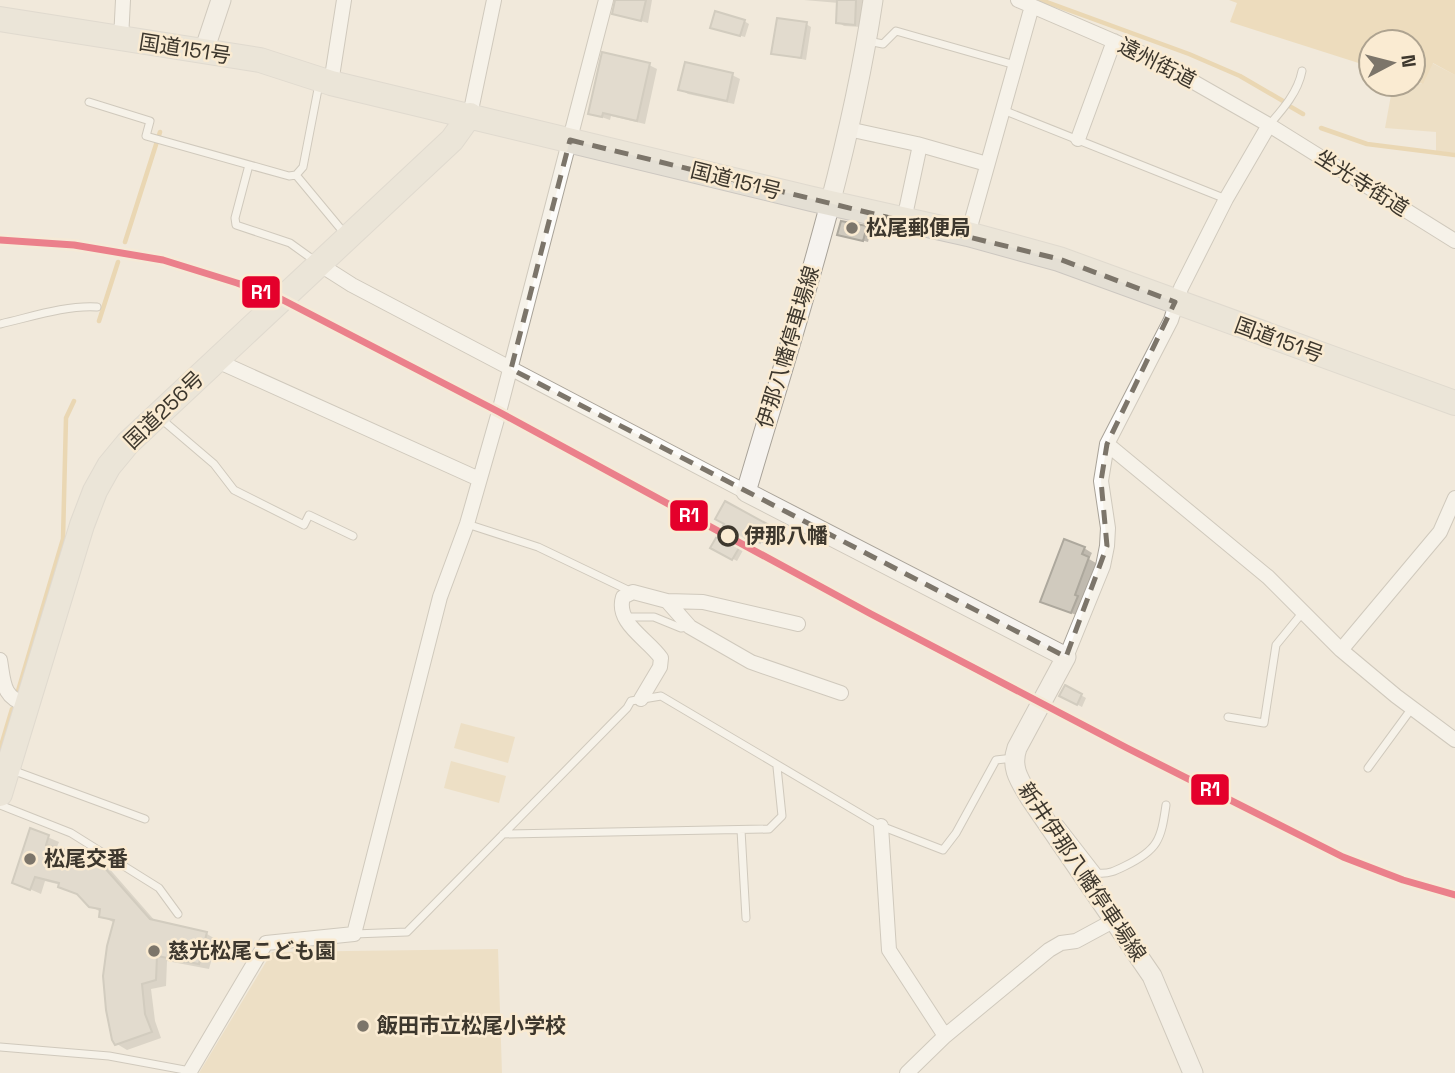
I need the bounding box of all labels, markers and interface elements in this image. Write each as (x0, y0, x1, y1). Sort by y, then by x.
street label: 国道151号 (137, 28, 233, 69)
north arrow (1357, 28, 1427, 98)
street label: 遠州街道 (1114, 31, 1201, 94)
text: N (1395, 53, 1422, 69)
street label: 坐光寺街道 (1311, 143, 1414, 222)
street label: 国道151号 (688, 156, 784, 205)
place label: 松尾郵便局 (866, 214, 971, 241)
marker: 松尾郵便局 (844, 220, 860, 236)
street label: 伊那八幡停車場線 (750, 263, 825, 431)
line badge: R1 (241, 275, 281, 309)
text: R1 (251, 280, 271, 305)
street label: 国道151号 (1231, 311, 1327, 368)
street label: 国道256号 (118, 365, 209, 454)
line badge: R1 (669, 499, 709, 532)
text: R1 (679, 503, 699, 528)
place label: 伊那八幡 (744, 522, 828, 549)
marker: 伊那八幡 (718, 526, 738, 546)
line badge: R1 (1190, 773, 1230, 806)
street label: 新井伊那八幡停車場線 (1013, 777, 1152, 966)
text: R1 (1200, 777, 1220, 802)
place label: 松尾交番 (44, 845, 128, 872)
marker: 松尾交番 (22, 851, 38, 867)
place label: 慈光松尾こども園 (168, 937, 336, 964)
marker: 慈光松尾こども園 (146, 943, 162, 959)
place label: 飯田市立松尾小学校 (376, 1012, 566, 1039)
marker: 飯田市立松尾小学校 (355, 1018, 371, 1034)

